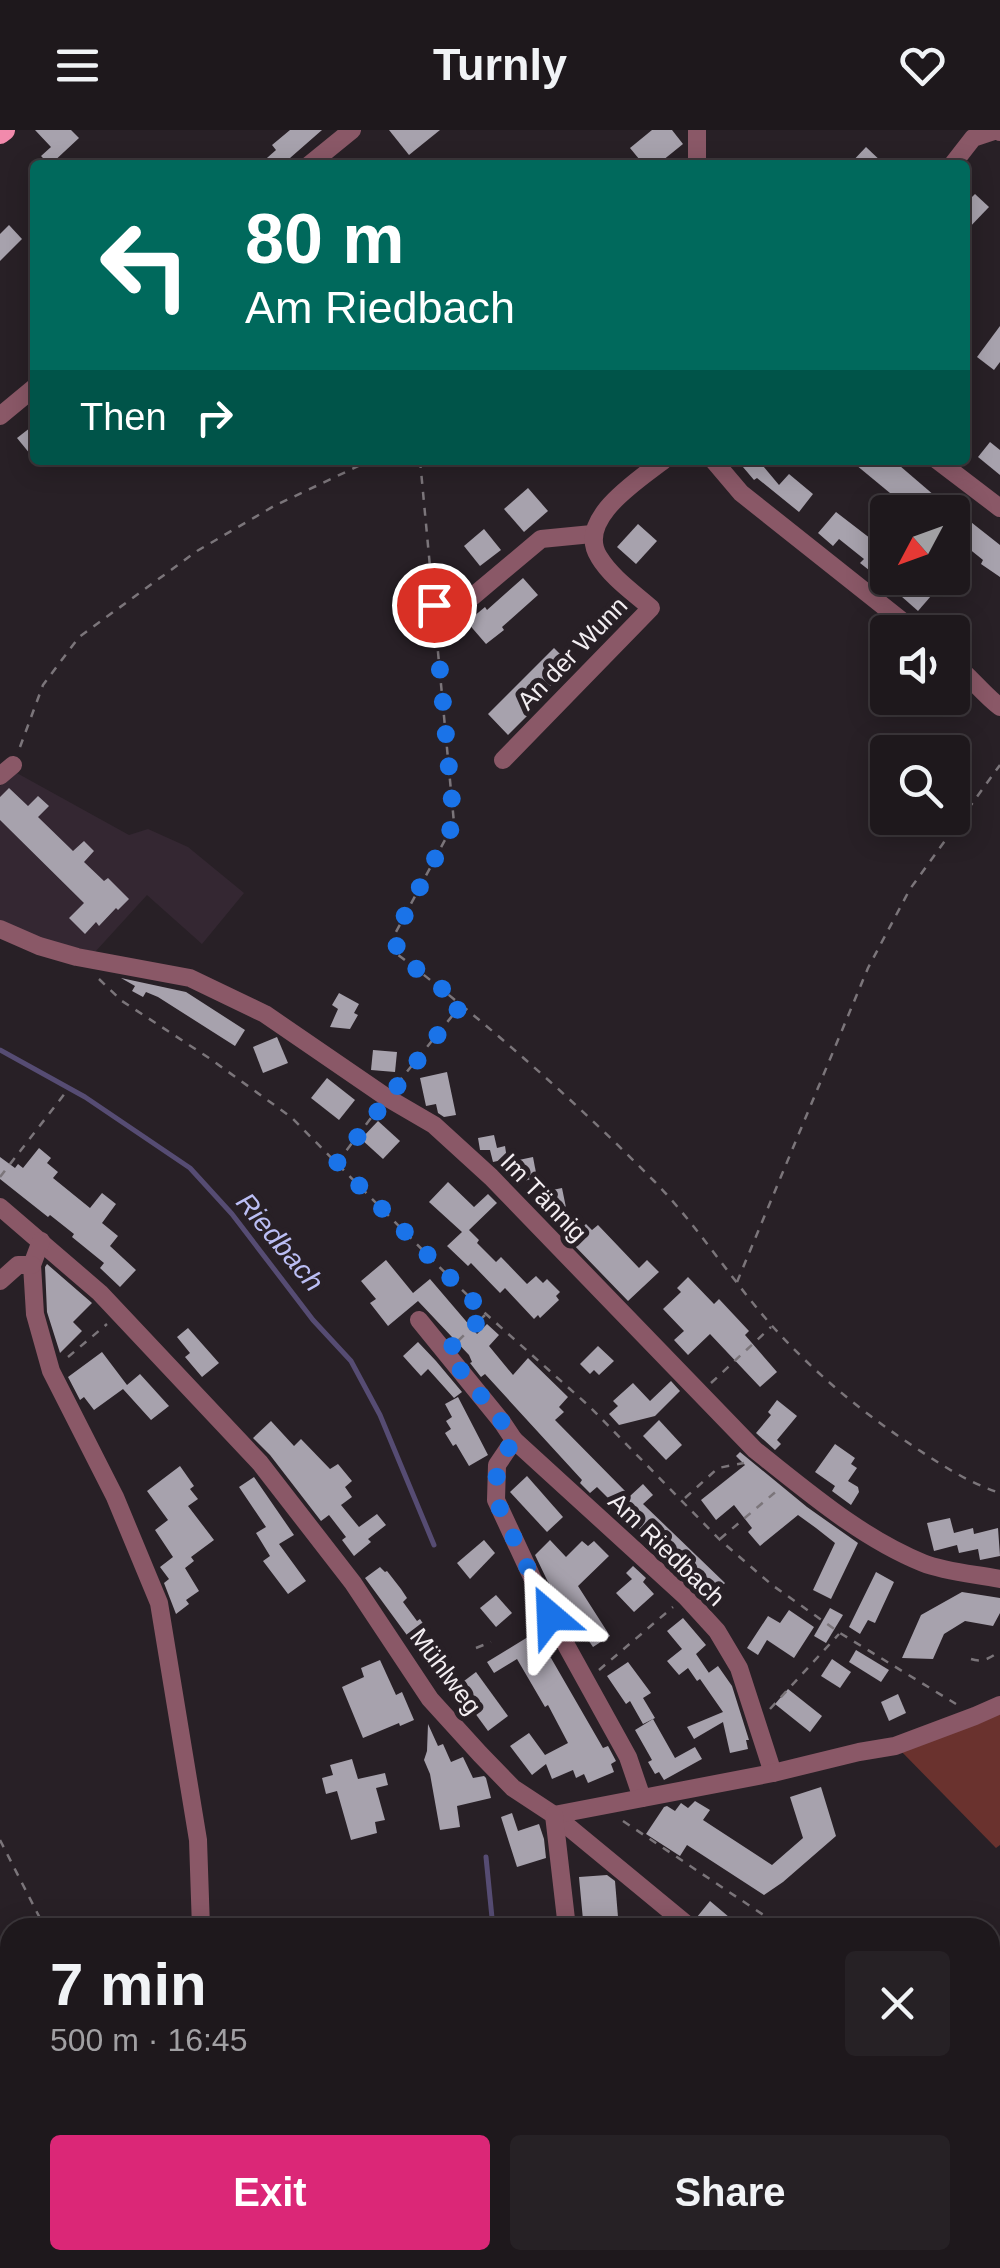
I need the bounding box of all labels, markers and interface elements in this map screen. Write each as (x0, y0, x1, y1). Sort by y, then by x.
icon: menu (50, 38, 105, 93)
icon: heart (895, 38, 950, 93)
text: Turnly (433, 39, 567, 90)
icon: left (80, 200, 210, 330)
text: 80 m (245, 200, 405, 278)
text: Am Riedbach (245, 282, 515, 333)
icon: right (187, 390, 242, 445)
text: Then (80, 396, 167, 438)
north arrow (870, 495, 970, 595)
map controls (870, 495, 970, 835)
pin (392, 563, 477, 648)
icon: arrive (407, 578, 462, 633)
street label: An der Wunn (511, 591, 633, 715)
button: sound (870, 615, 970, 715)
button: search (870, 735, 970, 835)
street label: Im Tännig (495, 1147, 593, 1247)
water label: Riedbach (230, 1187, 330, 1297)
street label: Am Riedbach (603, 1487, 731, 1611)
position arrow (498, 1564, 602, 1668)
street label: Mühlweg (405, 1623, 487, 1719)
text: 7 min (50, 1951, 207, 2018)
button: close (845, 1951, 950, 2056)
text: 500 m · 16:45 (50, 2022, 247, 2058)
button: Exit (50, 2135, 490, 2250)
button: Share (510, 2135, 950, 2250)

